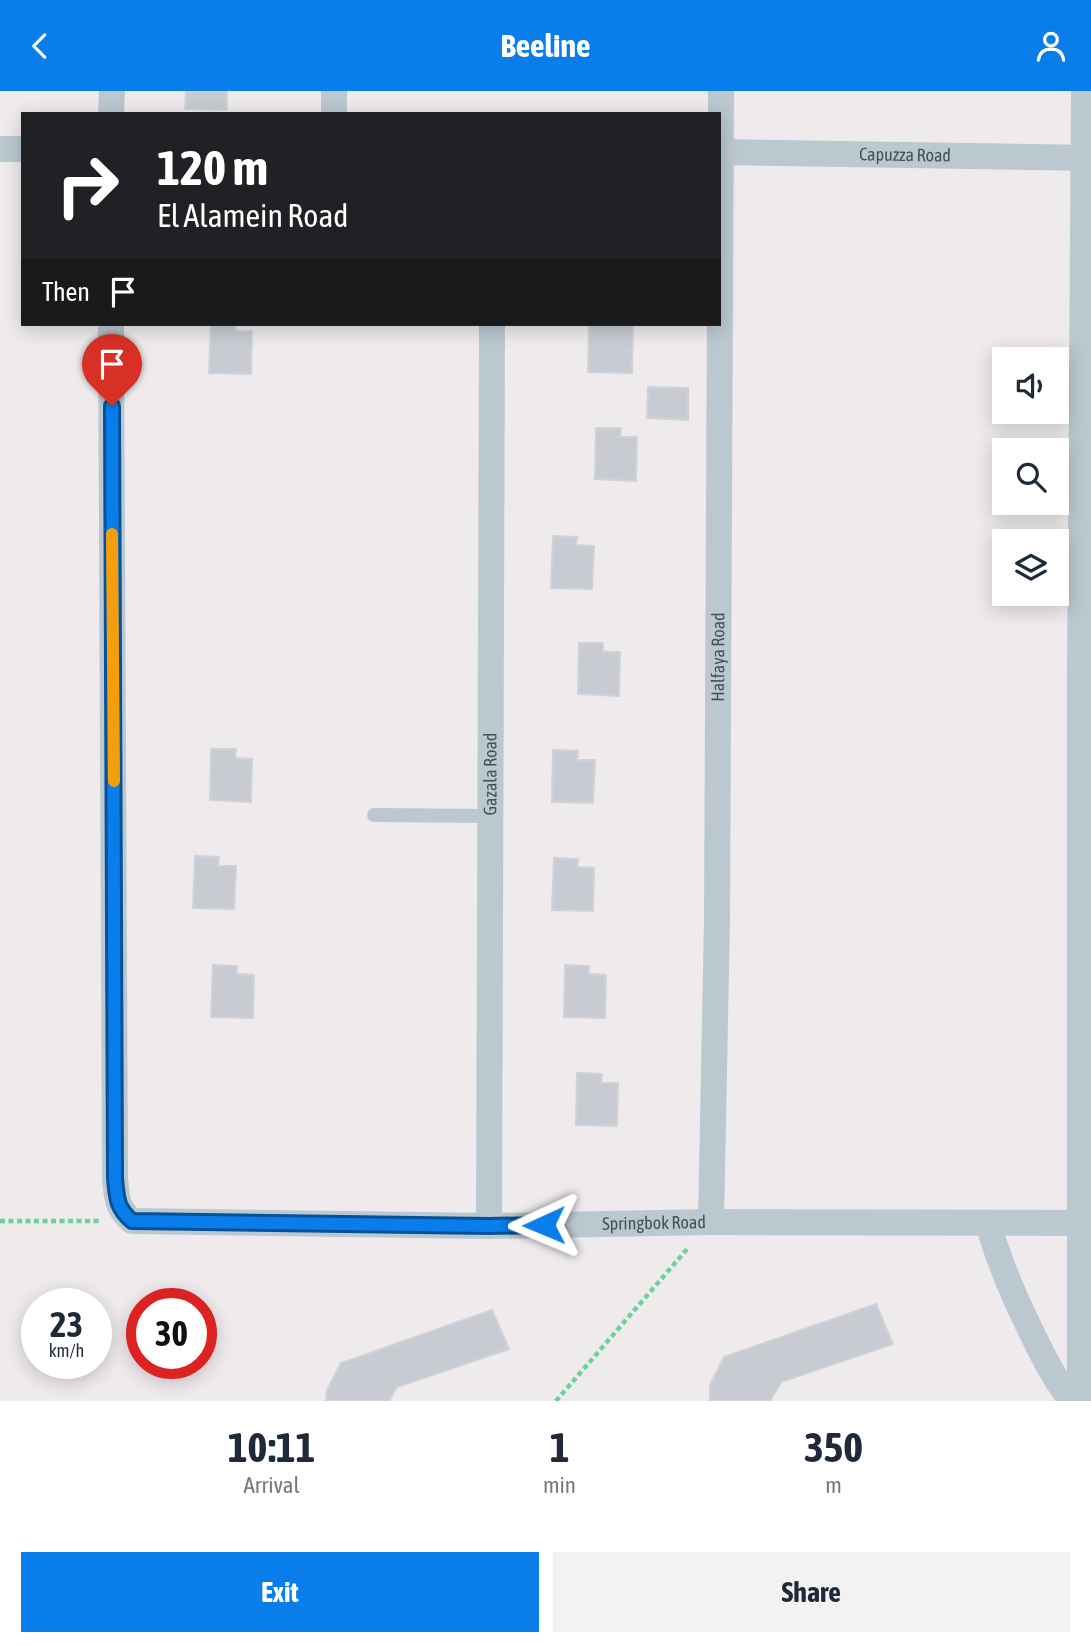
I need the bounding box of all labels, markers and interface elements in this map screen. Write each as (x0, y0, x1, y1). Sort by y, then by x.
icon: back (21, 27, 59, 65)
text: Beeline (501, 27, 590, 64)
icon: person (1032, 27, 1070, 65)
text: 120 m (157, 139, 268, 195)
icon: right (42, 140, 133, 231)
street label: Capuzza Road (859, 143, 951, 166)
text: El Alamein Road (157, 197, 348, 234)
icon: arrive (104, 273, 142, 311)
text: Then (42, 277, 90, 307)
pin (82, 334, 142, 406)
icon: arrive (93, 345, 131, 383)
map controls (992, 347, 1069, 606)
button: sound (992, 347, 1069, 424)
button: search (992, 438, 1069, 515)
button: layers (992, 529, 1069, 606)
street label: Halfaya Road (707, 612, 728, 702)
street label: Gazala Road (479, 733, 501, 815)
position arrow (507, 1188, 581, 1262)
street label: Springbok Road (602, 1211, 706, 1234)
speed limit sign: 30 (126, 1288, 217, 1379)
text: 23 (50, 1304, 83, 1344)
text: km/h (49, 1340, 84, 1361)
text: 10:11 (228, 1423, 315, 1471)
text: 1 (550, 1423, 569, 1471)
text: 350 (804, 1423, 863, 1471)
text: Arrival (243, 1472, 300, 1498)
text: min (543, 1472, 576, 1498)
text: m (825, 1472, 842, 1498)
button: Exit (21, 1552, 539, 1632)
button: Share (553, 1552, 1070, 1632)

